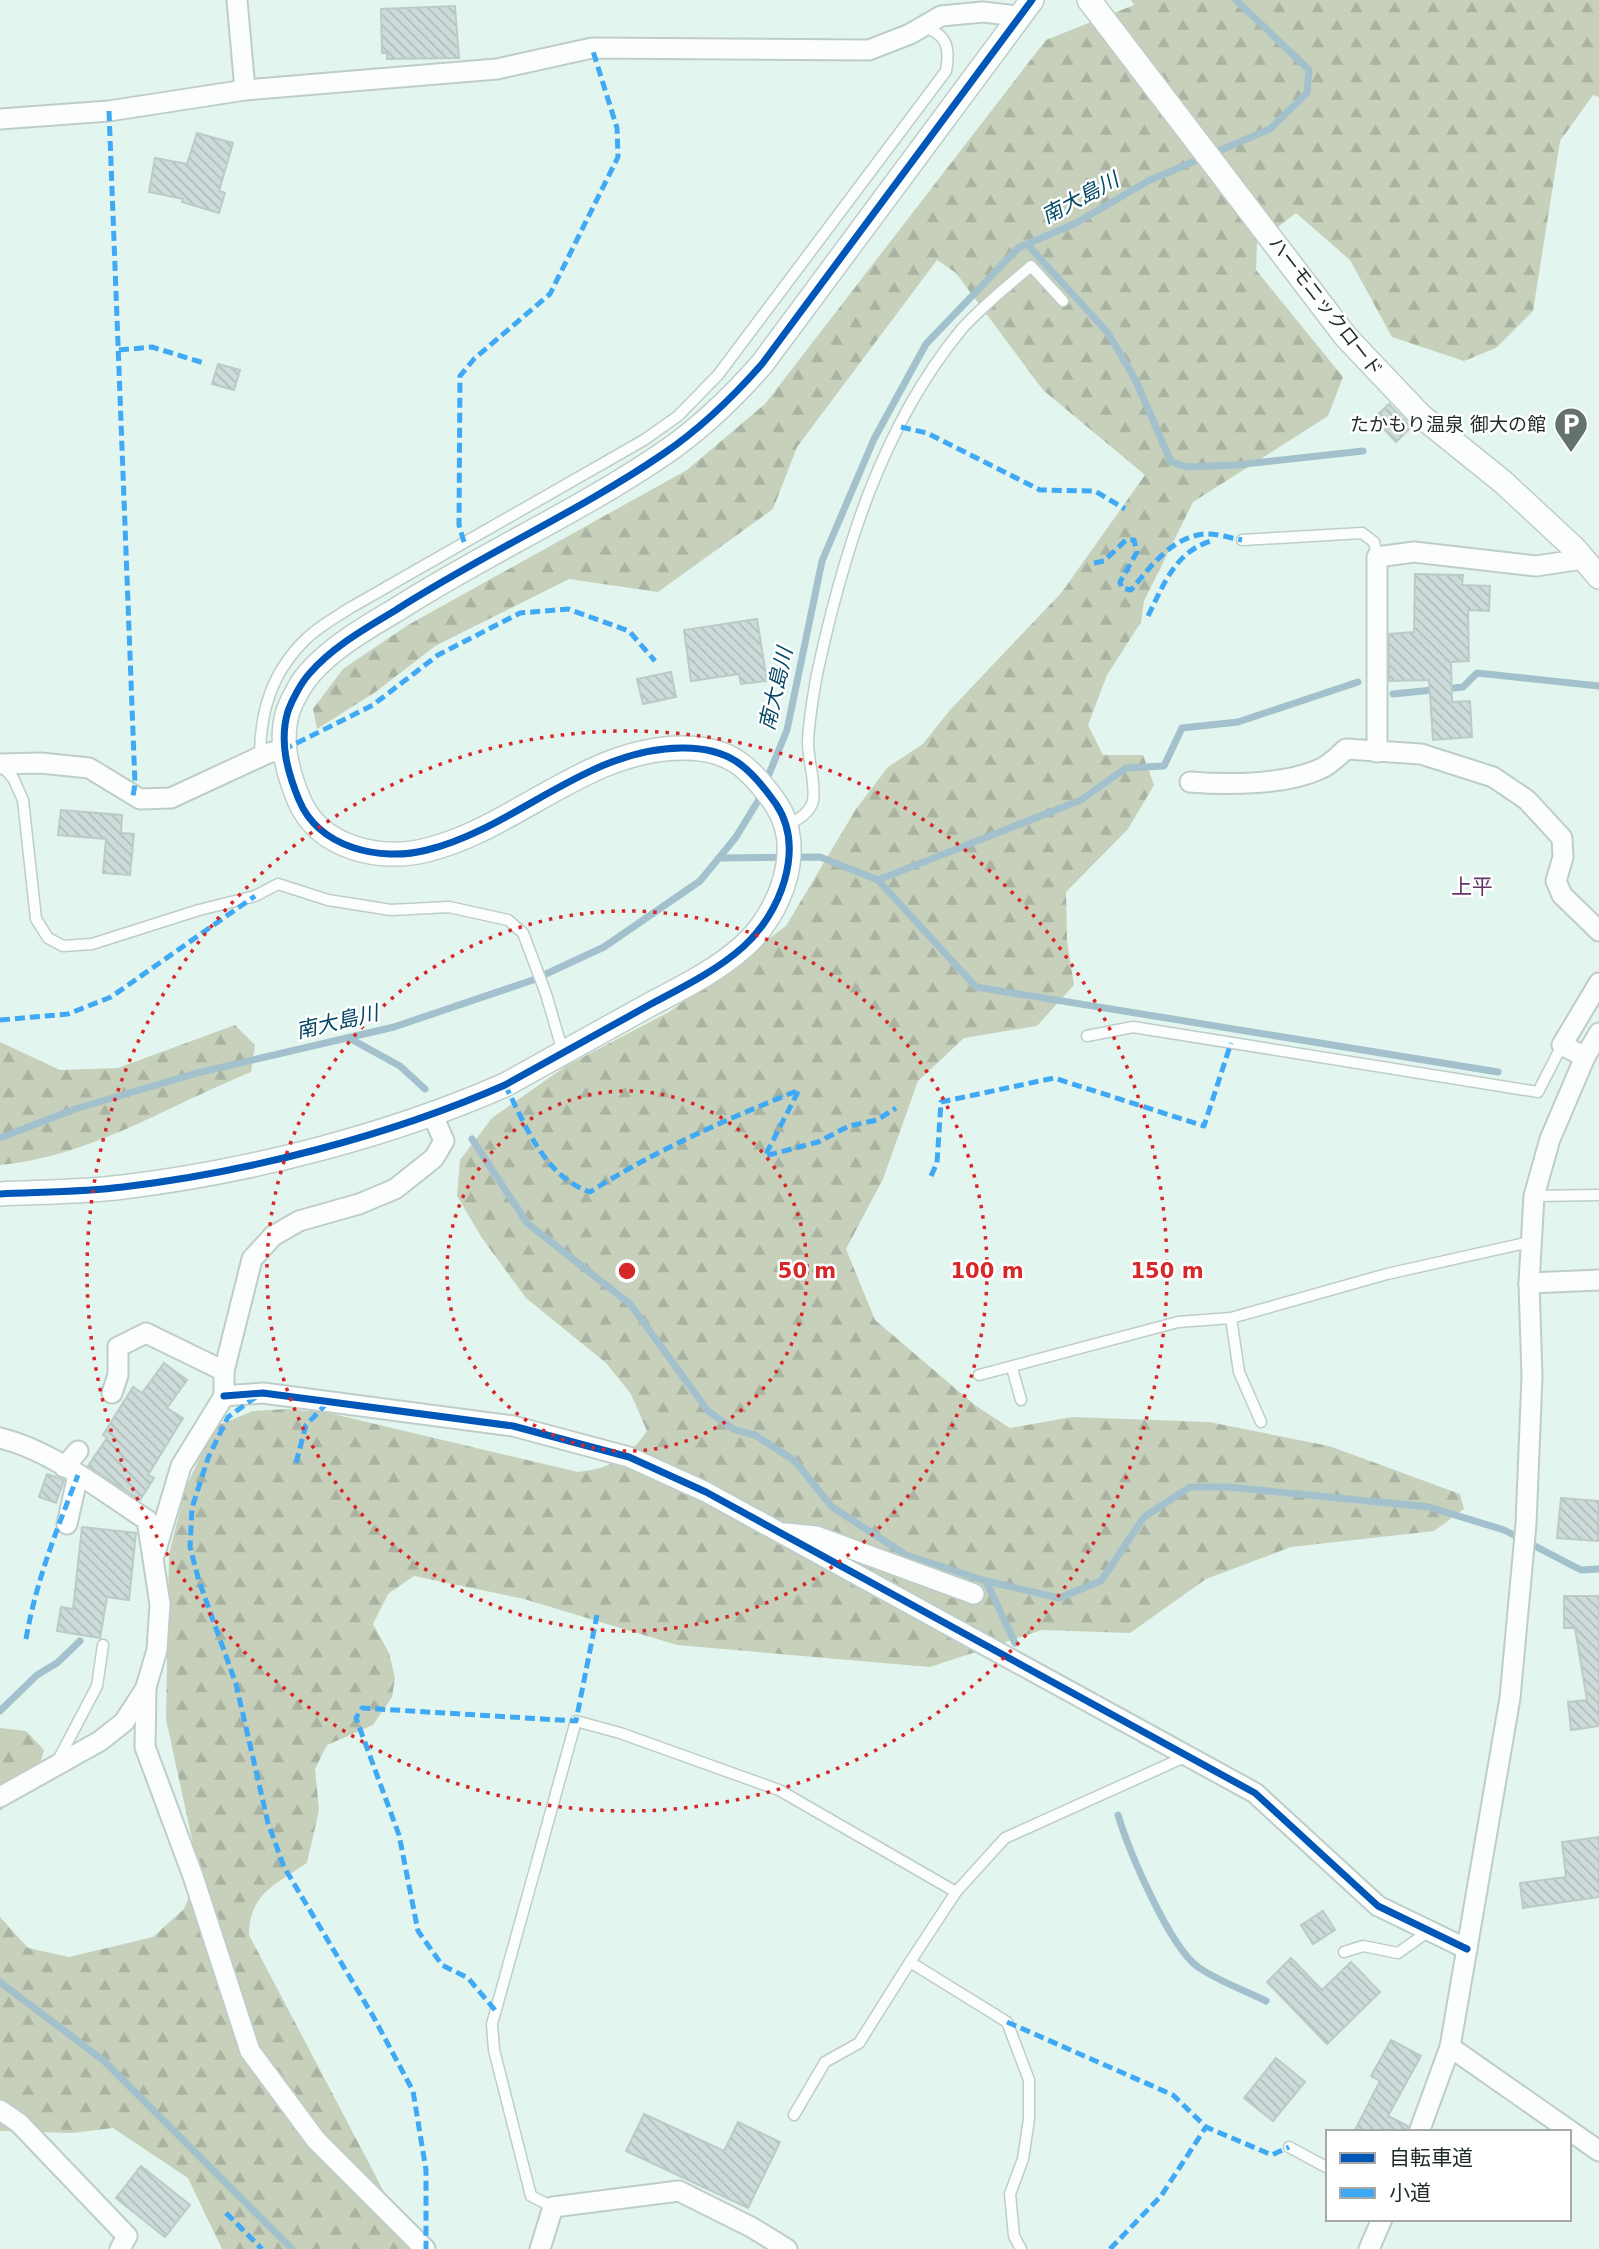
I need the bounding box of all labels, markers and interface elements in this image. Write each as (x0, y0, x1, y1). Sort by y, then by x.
water label: 南大島川 (1037, 167, 1124, 228)
street label: ハーモニックロード (1265, 232, 1387, 380)
parking icon: たかもり温泉 御大の館 (1552, 405, 1590, 454)
place label: たかもり温泉 御大の館 (1350, 413, 1546, 435)
water label: 南大島川 (755, 643, 798, 733)
district label: 上平 (1451, 875, 1493, 899)
water label: 南大島川 (293, 1000, 383, 1043)
centre of rings (615, 1259, 639, 1283)
text: 50 m (778, 1259, 836, 1283)
text: 100 m (950, 1259, 1024, 1283)
text: 150 m (1130, 1259, 1204, 1283)
legend (1326, 2130, 1571, 2221)
text: 自転車道 (1389, 2146, 1473, 2170)
text: 小道 (1389, 2181, 1431, 2205)

